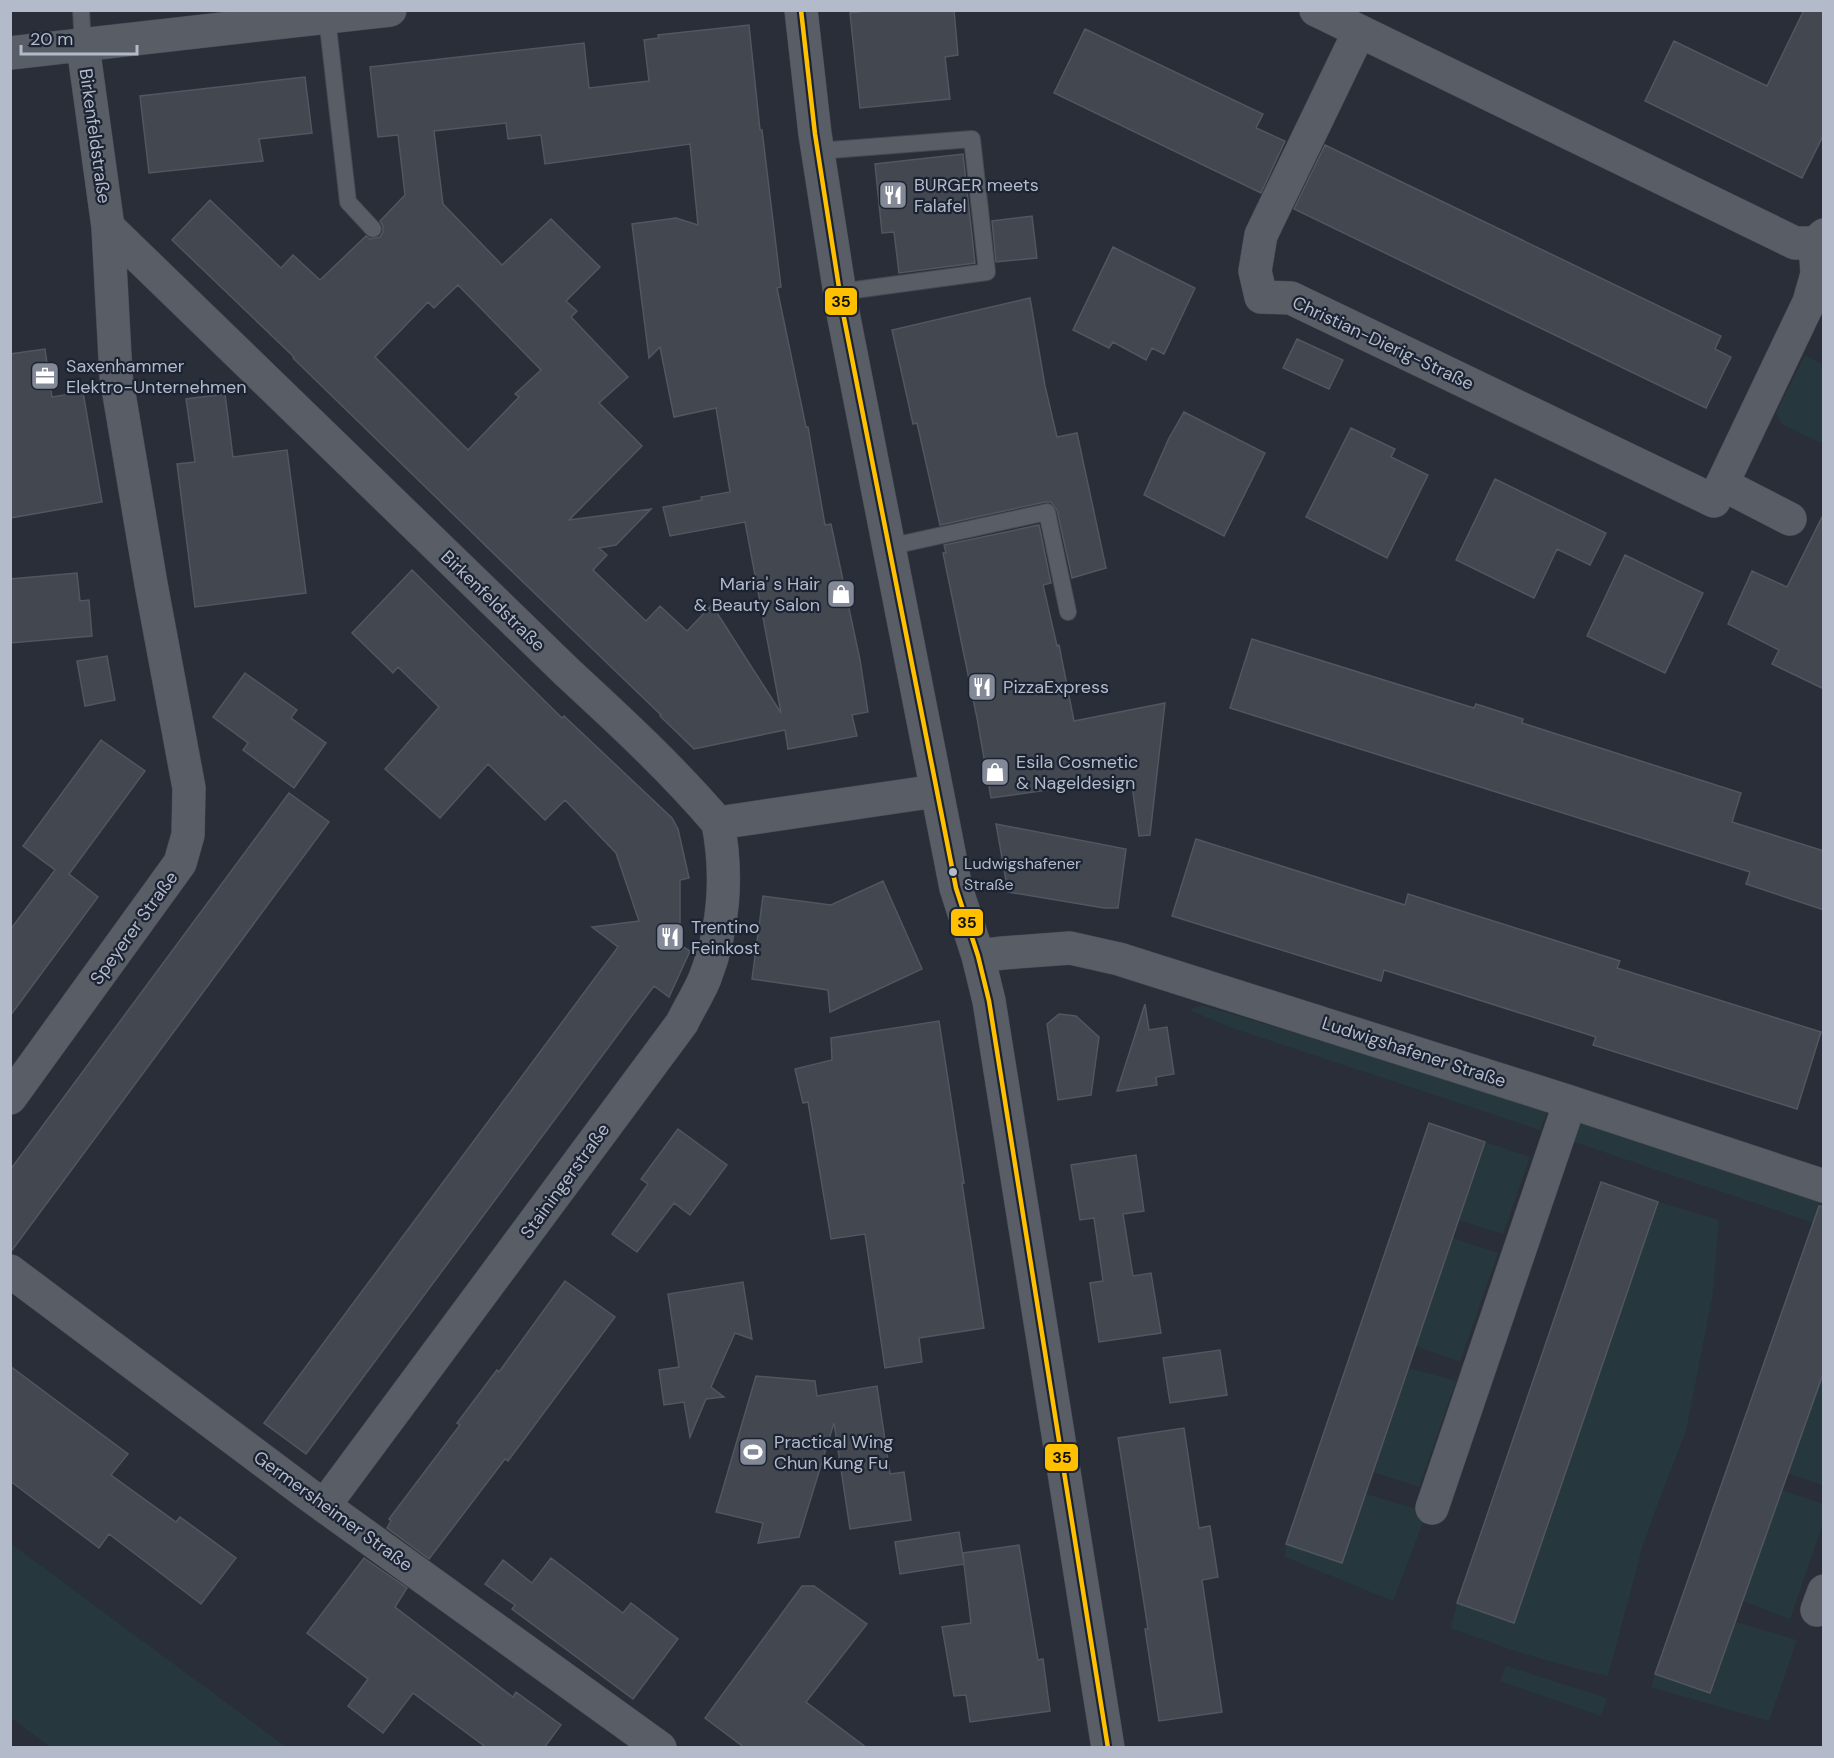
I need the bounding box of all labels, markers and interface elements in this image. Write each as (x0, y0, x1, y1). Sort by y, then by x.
scale bar (21, 18, 136, 56)
text: 20 m (30, 27, 73, 51)
street label: Birkenfeldstraße (74, 67, 116, 205)
place label: BURGER meets Falafel (914, 173, 1039, 218)
restaurant icon: BURGER meets Falafel (877, 179, 909, 211)
line badge: 35 (824, 287, 858, 316)
street label: Christian-Dierig-Straße (1288, 290, 1478, 396)
text: 35 (831, 291, 851, 312)
place label: Saxenhammer Elektro-Unternehmen (66, 354, 247, 399)
office icon: Saxenhammer Elektro-Unternehmen (29, 360, 61, 392)
street label: Birkenfeldstraße (436, 545, 550, 657)
place label: Maria' s Hair & Beauty Salon (694, 572, 820, 617)
shop icon: Maria' s Hair & Beauty Salon (825, 578, 857, 610)
restaurant icon: PizzaExpress (966, 671, 998, 703)
place label: PizzaExpress (1003, 675, 1109, 699)
place label: Esila Cosmetic & Nageldesign (1016, 750, 1138, 795)
shop icon: Esila Cosmetic & Nageldesign (979, 756, 1011, 788)
place label: Ludwigshafener Straße (964, 853, 1081, 895)
street label: Speyerer Straße (85, 866, 183, 990)
marker: Ludwigshafener Straße (947, 866, 959, 878)
line badge: 35 (950, 908, 984, 937)
text: 35 (957, 912, 977, 933)
place label: Trentino Feinkost (691, 915, 760, 960)
restaurant icon: Trentino Feinkost (654, 921, 686, 953)
street label: Ludwigshafener Straße (1319, 1011, 1509, 1093)
street label: Stainingerstraße (515, 1118, 615, 1244)
place label: Practical Wing Chun Kung Fu (774, 1430, 893, 1475)
sports icon: Practical Wing Chun Kung Fu (737, 1436, 769, 1468)
line badge: 35 (1044, 1443, 1079, 1472)
street label: Germersheimer Straße (249, 1445, 417, 1577)
text: 35 (1052, 1447, 1072, 1468)

